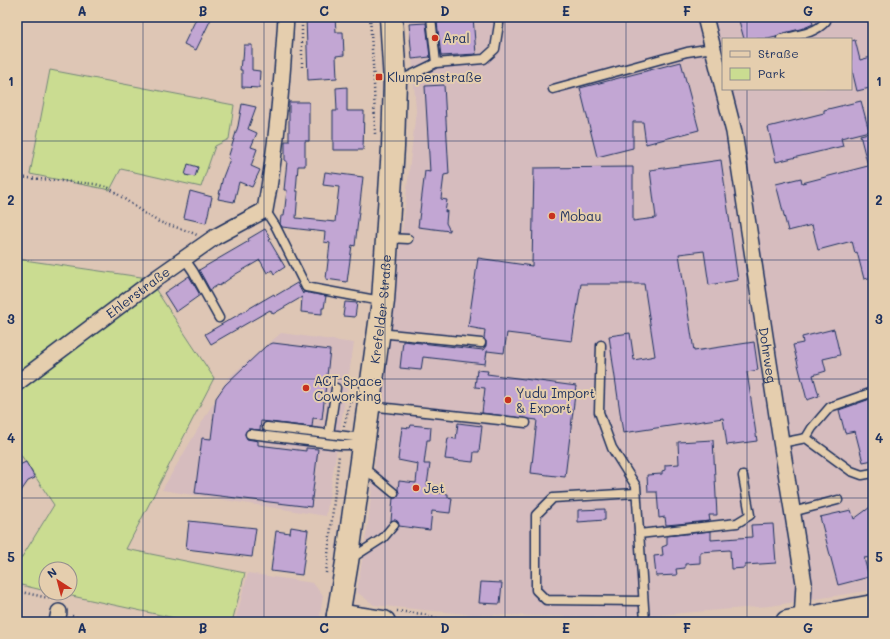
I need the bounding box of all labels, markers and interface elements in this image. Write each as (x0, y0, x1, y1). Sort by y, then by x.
text: A (77, 2, 87, 19)
text: B (199, 2, 208, 19)
text: C (319, 2, 329, 19)
text: D (440, 2, 450, 19)
text: E (562, 2, 570, 19)
text: F (683, 2, 691, 19)
text: G (803, 2, 813, 19)
place label: Aral (443, 29, 470, 46)
marker: Aral (430, 33, 440, 43)
legend (722, 38, 852, 90)
text: Straße (758, 45, 799, 61)
text: Park (758, 65, 785, 81)
place label: Klumpenstraße (387, 68, 482, 85)
text: 1 (8, 72, 14, 89)
marker: Klumpenstraße (374, 72, 384, 82)
text: 1 (876, 72, 882, 89)
text: 2 (7, 191, 15, 208)
text: 2 (875, 191, 883, 208)
place label: Mobau (560, 207, 602, 224)
marker: Mobau (547, 211, 557, 221)
street label: Krefelder Straße (365, 254, 394, 365)
street label: Ehlerstraße (102, 262, 173, 321)
text: 3 (7, 310, 15, 327)
text: 3 (875, 310, 883, 327)
street label: Dohrweg (756, 326, 781, 384)
place label: ACT Space Coworking (314, 372, 382, 404)
marker: ACT Space Coworking (301, 383, 311, 393)
place label: Yudu Import & Export (516, 384, 595, 416)
marker: Yudu Import & Export (503, 395, 513, 405)
text: 4 (7, 429, 15, 446)
text: 4 (875, 429, 883, 446)
place label: Jet (424, 479, 445, 496)
marker: Jet (411, 483, 421, 493)
text: 5 (7, 548, 15, 565)
text: 5 (875, 548, 883, 565)
north arrow (38, 561, 78, 601)
text: N (44, 564, 60, 581)
text: A (77, 619, 87, 636)
text: B (199, 619, 208, 636)
text: C (319, 619, 329, 636)
text: D (440, 619, 450, 636)
text: E (562, 619, 570, 636)
text: F (683, 619, 691, 636)
text: G (803, 619, 813, 636)

